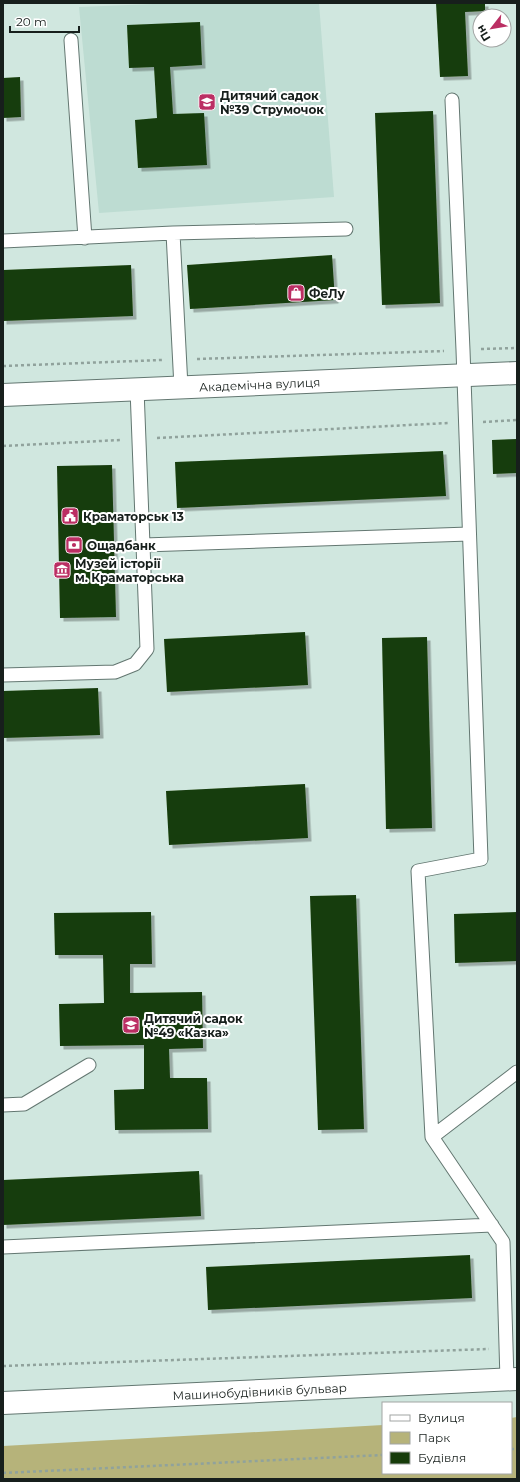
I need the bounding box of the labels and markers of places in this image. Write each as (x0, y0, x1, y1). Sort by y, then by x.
place label: Дитячий садок №39 Струмочок (220, 88, 324, 117)
school or university icon: Дитячий садок №39 Струмочок (197, 92, 217, 112)
shop icon: ФеЛу (286, 283, 306, 303)
place label: ФеЛу (309, 286, 346, 301)
public building icon: Краматорськ 13 (60, 506, 80, 526)
place label: Краматорськ 13 (83, 509, 184, 524)
bank icon: Ощадбанк (64, 535, 84, 555)
place label: Ощадбанк (87, 538, 156, 553)
place label: Музей історії м. Краматорська (75, 556, 184, 585)
museum icon: Музей історії м. Краматорська (52, 560, 72, 580)
place label: Дитячий садок №49 «Казка» (144, 1011, 243, 1040)
school or university icon: Дитячий садок №49 «Казка» (121, 1015, 141, 1035)

